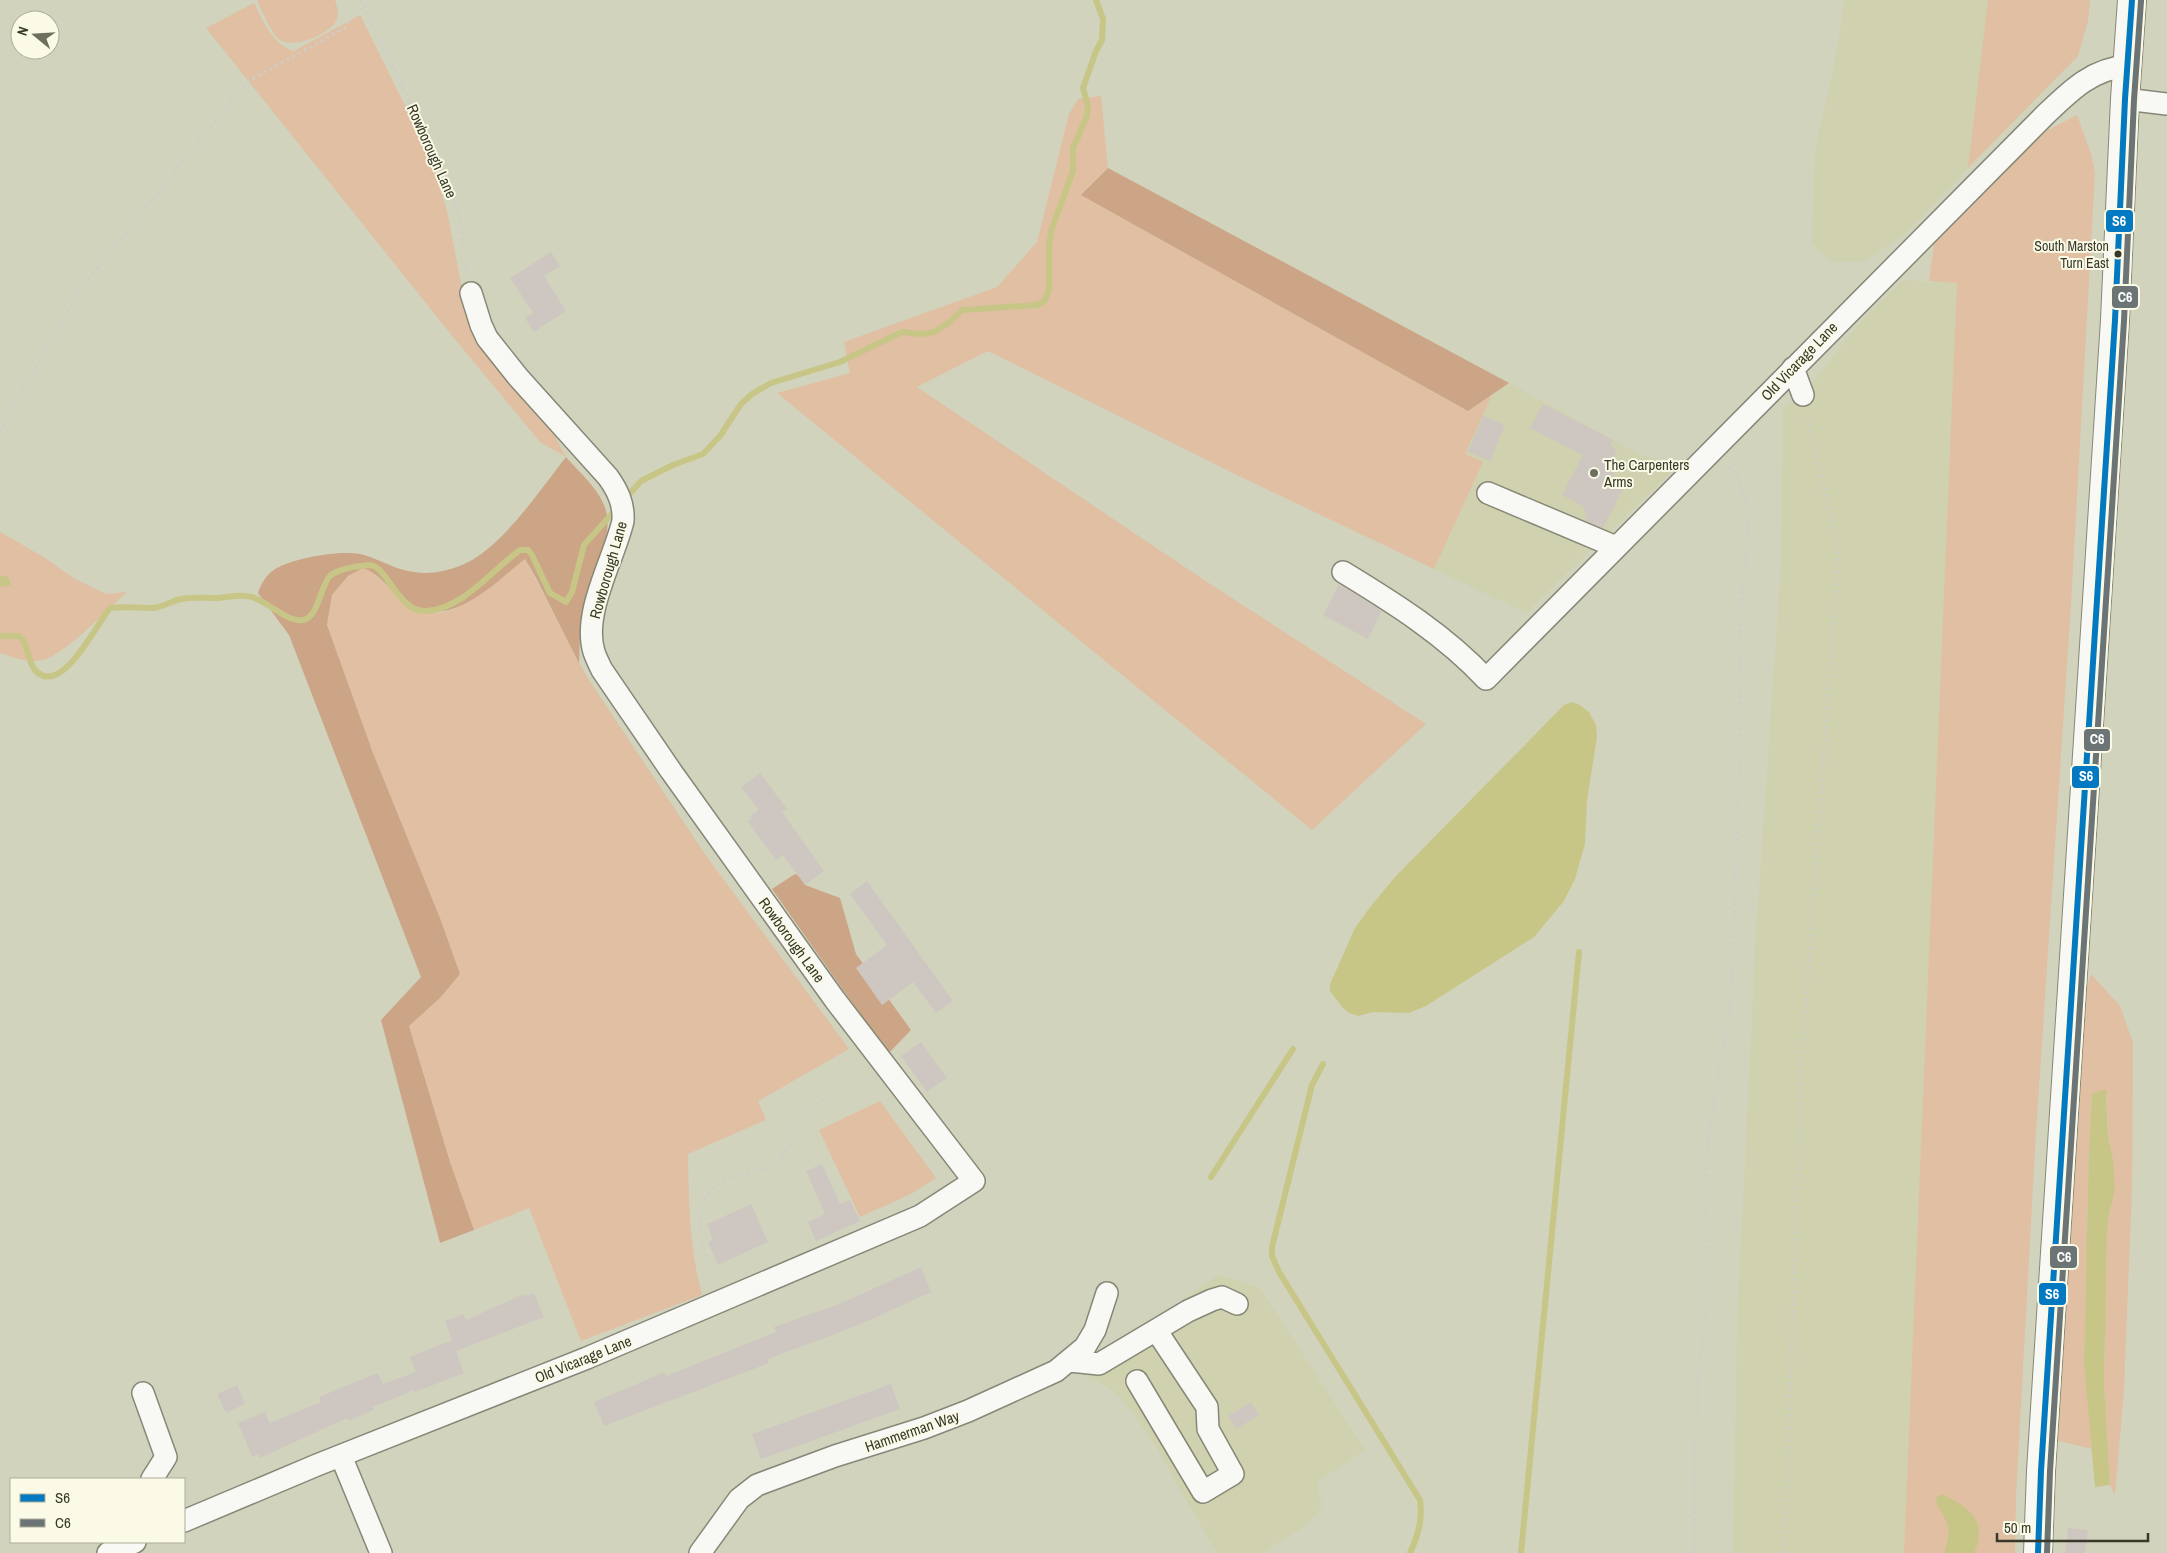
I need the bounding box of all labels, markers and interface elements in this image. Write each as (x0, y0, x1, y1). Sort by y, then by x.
north arrow (10, 10, 60, 60)
text: N (13, 24, 32, 38)
street label: Rowborough Lane (402, 101, 462, 201)
line badge: S6 (2105, 209, 2134, 233)
text: S6 (2112, 212, 2126, 230)
place label: South Marston Turn East (2034, 237, 2109, 272)
marker: South Marston Turn East (2113, 249, 2123, 259)
line badge: C6 (2111, 285, 2139, 309)
text: C6 (2118, 288, 2132, 306)
street label: Old Vicarage Lane (1756, 317, 1842, 405)
place label: The Carpenters Arms (1603, 454, 1689, 492)
marker: The Carpenters Arms (1588, 467, 1600, 479)
street label: Rowborough Lane (584, 519, 632, 621)
line badge: C6 (2083, 728, 2111, 752)
text: C6 (2090, 730, 2104, 748)
line badge: S6 (2071, 765, 2100, 789)
text: S6 (2079, 767, 2093, 785)
street label: Rowborough Lane (754, 893, 830, 987)
line badge: C6 (2049, 1245, 2078, 1269)
text: C6 (2057, 1248, 2071, 1266)
line badge: S6 (2038, 1282, 2067, 1306)
text: S6 (2045, 1285, 2059, 1303)
street label: Old Vicarage Lane (532, 1330, 635, 1388)
street label: Hammerman Way (862, 1405, 963, 1457)
legend (10, 1478, 185, 1543)
text: S6 (55, 1487, 70, 1508)
scale bar (1997, 1510, 2148, 1542)
text: C6 (55, 1512, 71, 1533)
text: 50 m (2004, 1517, 2031, 1538)

